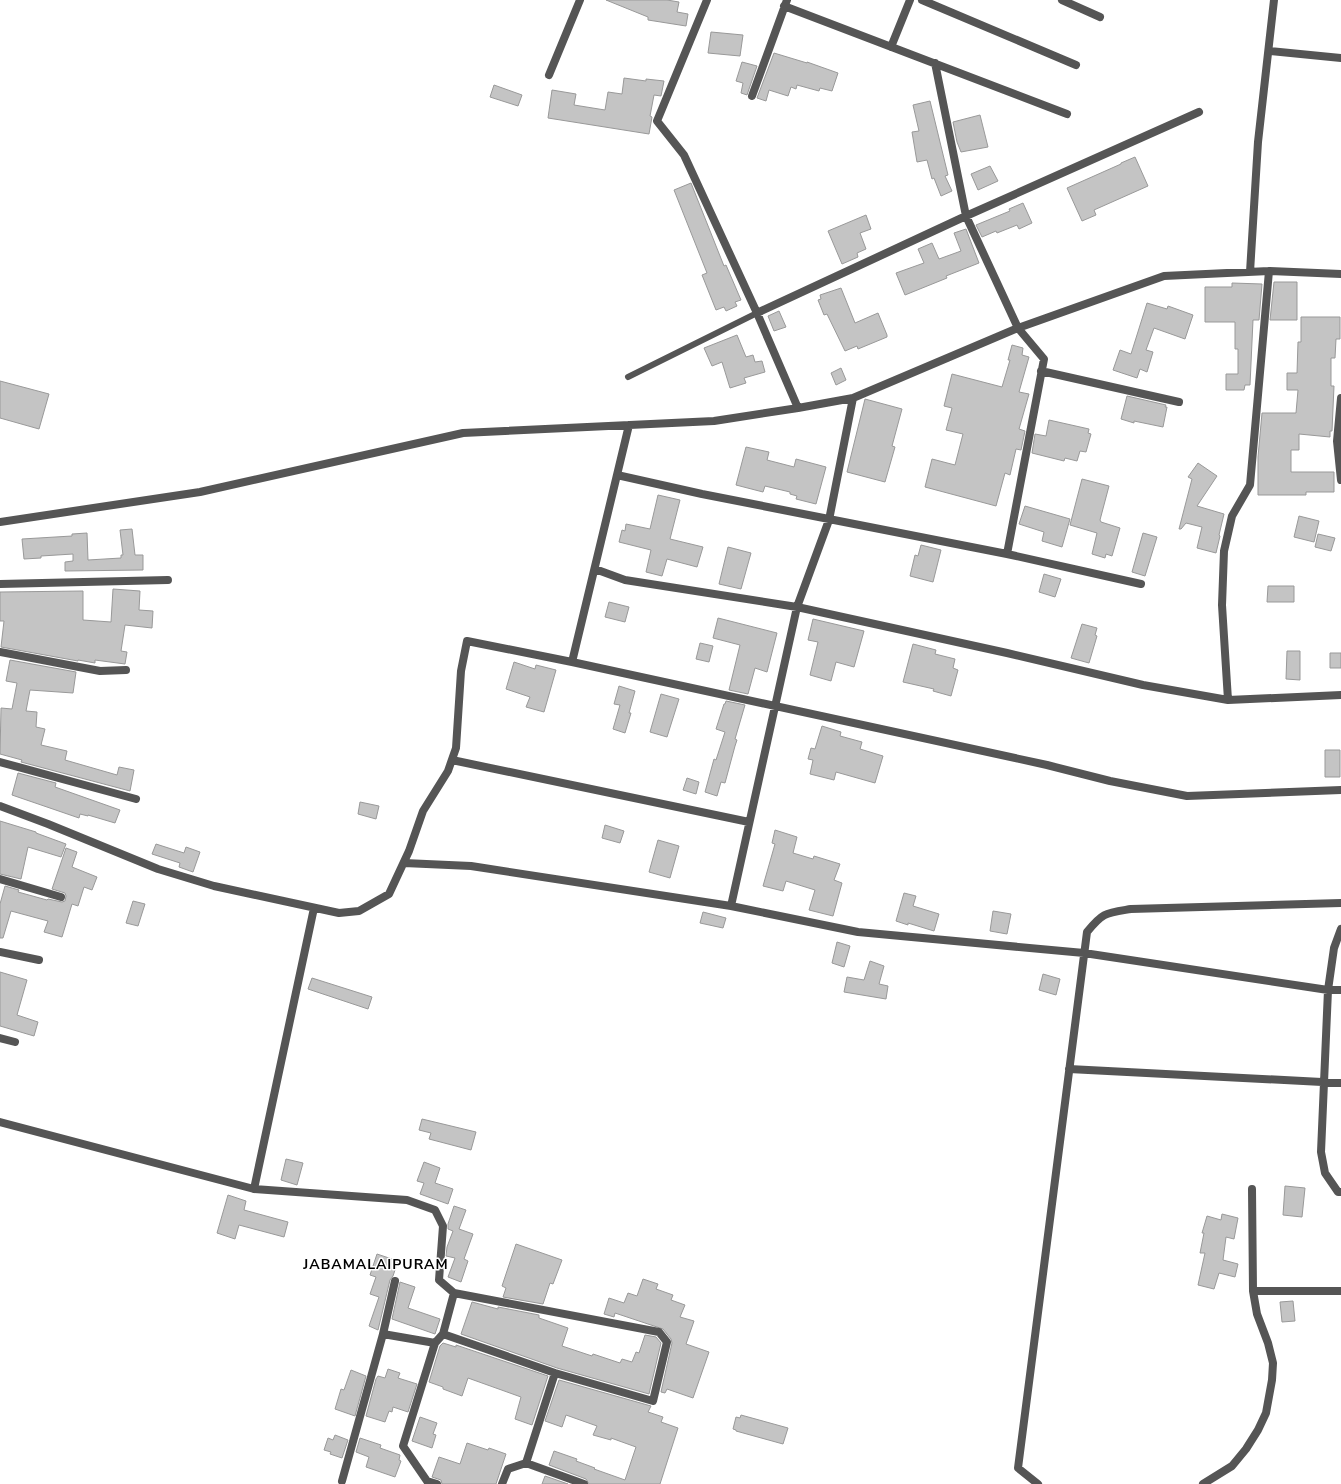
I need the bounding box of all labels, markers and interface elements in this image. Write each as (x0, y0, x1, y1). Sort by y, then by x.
district label: JABAMALAIPURAM (302, 1255, 449, 1274)

